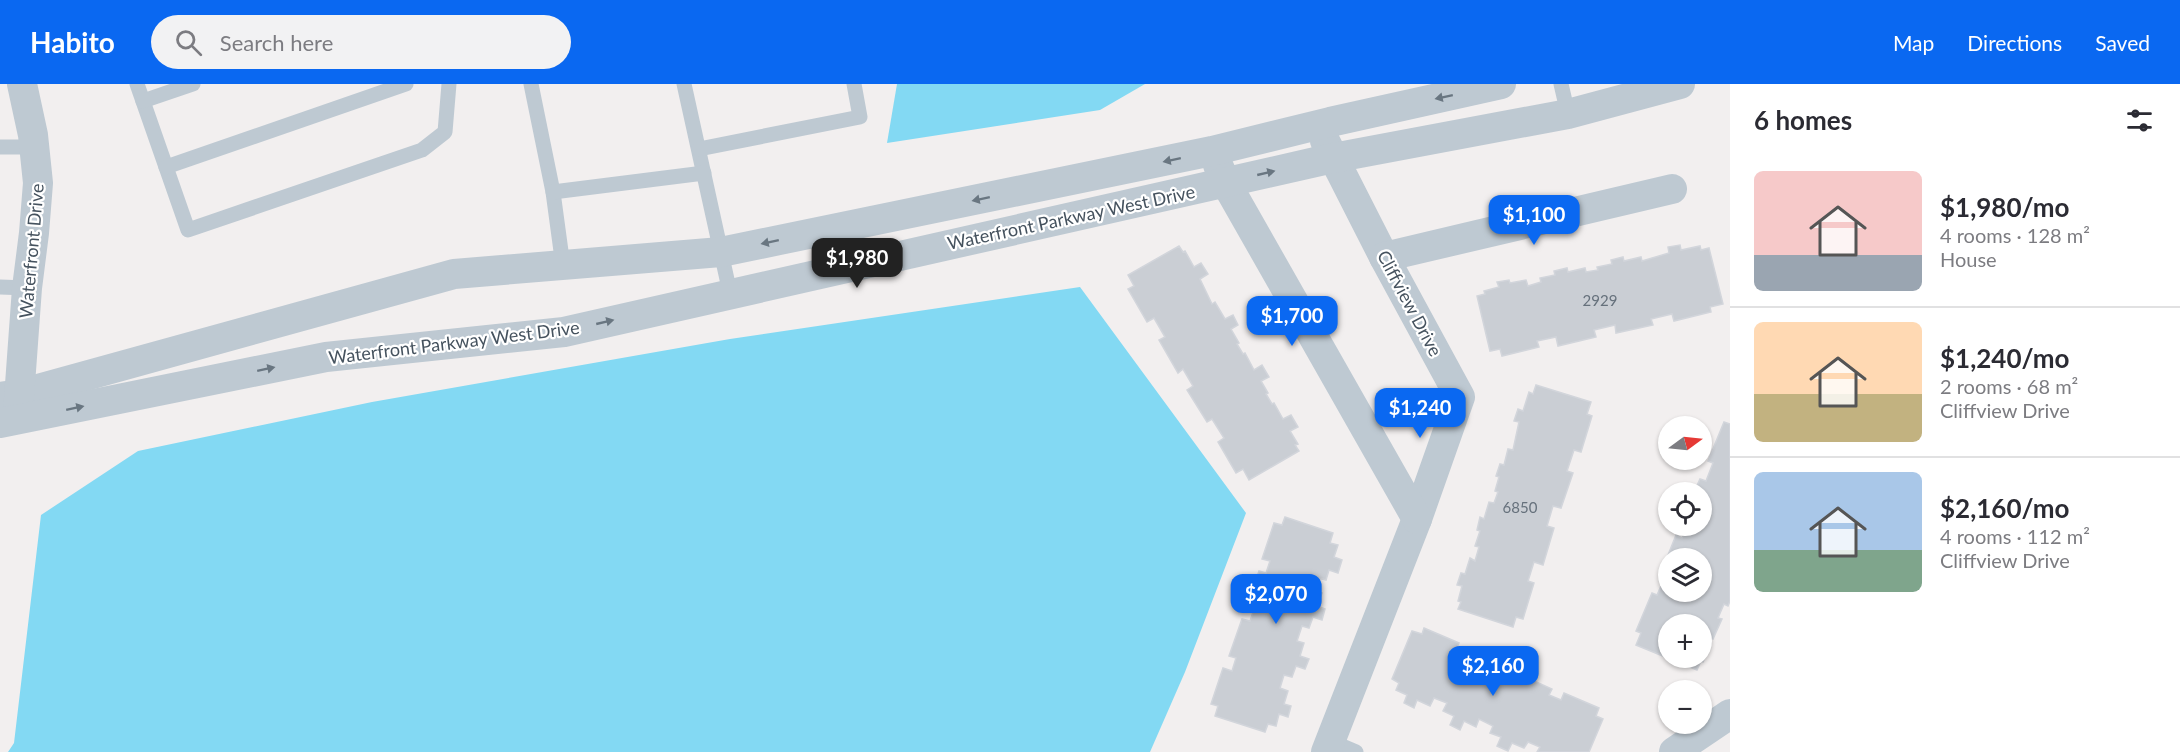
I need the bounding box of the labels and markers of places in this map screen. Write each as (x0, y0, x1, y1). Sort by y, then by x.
pin: $1,100 (1485, 195, 1583, 246)
pin: $1,980 (808, 238, 906, 289)
pin: $1,700 (1243, 296, 1341, 347)
pin: $1,240 (1371, 388, 1469, 439)
pin: $2,070 (1227, 574, 1325, 625)
pin: $2,160 (1444, 646, 1542, 697)

